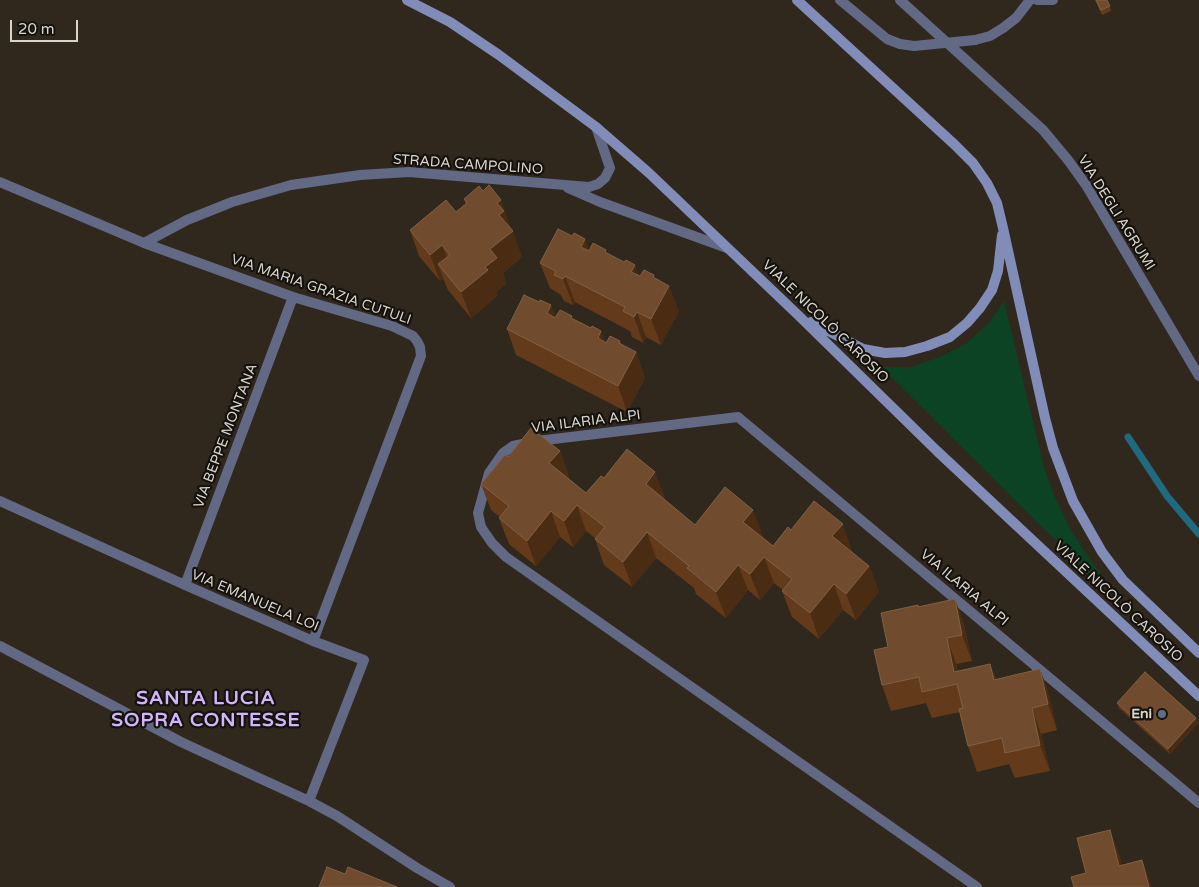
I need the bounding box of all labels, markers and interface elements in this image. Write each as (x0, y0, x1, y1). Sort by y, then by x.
scale bar (12, 10, 80, 42)
text: 20 m (18, 20, 55, 38)
street label: STRADA CAMPOLINO (392, 151, 544, 179)
street label: VIA DEGLI AGRUMI (1074, 152, 1158, 274)
street label: VIA MARIA GRAZIA CUTULI (229, 251, 413, 329)
street label: VIALE NICOLÒ CAROSIO (758, 257, 892, 387)
street label: VIA BEPPE MONTANA (191, 361, 261, 511)
street label: VIA ILARIA ALPI (530, 407, 642, 437)
street label: VIALE NICOLÒ CAROSIO (1050, 538, 1186, 666)
street label: VIA ILARIA ALPI (916, 546, 1012, 630)
street label: VIA EMANUELA LOI (189, 567, 321, 635)
district label: SANTA LUCIA SOPRA CONTESSE (110, 688, 302, 732)
place label: Eni (1131, 706, 1152, 722)
marker: Eni (1156, 708, 1168, 720)

